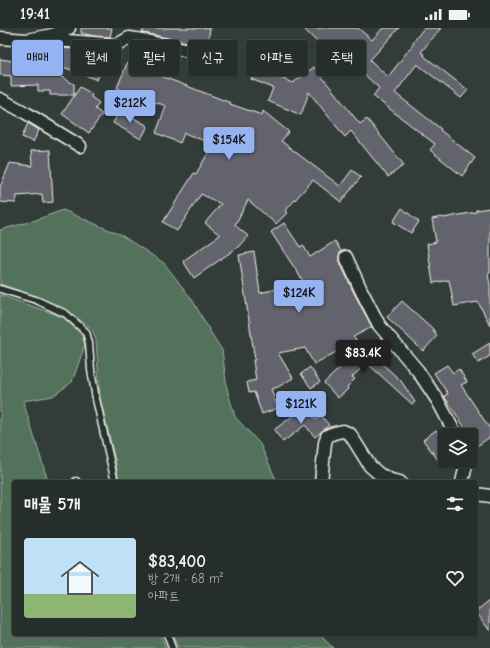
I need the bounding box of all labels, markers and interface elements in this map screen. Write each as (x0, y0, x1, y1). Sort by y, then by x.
text: 19:41 (20, 5, 50, 23)
chip: 매매 (12, 40, 63, 76)
chip: 월세 (71, 40, 121, 76)
chip: 필터 (129, 40, 180, 76)
chip: 신규 (188, 40, 238, 76)
chip: 아파트 (246, 40, 308, 76)
chip: 주택 (316, 40, 366, 76)
pin: $212K (102, 90, 158, 124)
text: $212K (113, 95, 147, 110)
pin: $154K (201, 127, 257, 161)
text: $154K (212, 132, 246, 147)
pin: $124K (271, 280, 327, 314)
text: $124K (283, 285, 315, 300)
pin: $83.4K (330, 340, 396, 374)
text: $83.4K (345, 345, 381, 360)
pin: $121K (273, 391, 329, 425)
text: $121K (285, 396, 317, 411)
map controls (438, 428, 478, 468)
button: layers (438, 428, 478, 468)
icon: filters (444, 493, 466, 515)
text: 매물 5개 (24, 495, 80, 514)
text: $83,400 (148, 552, 206, 571)
icon: home (56, 554, 104, 602)
icon: heart (444, 567, 466, 589)
text: 방 2개 · 68 m² (148, 571, 223, 586)
text: 아파트 (148, 588, 179, 603)

